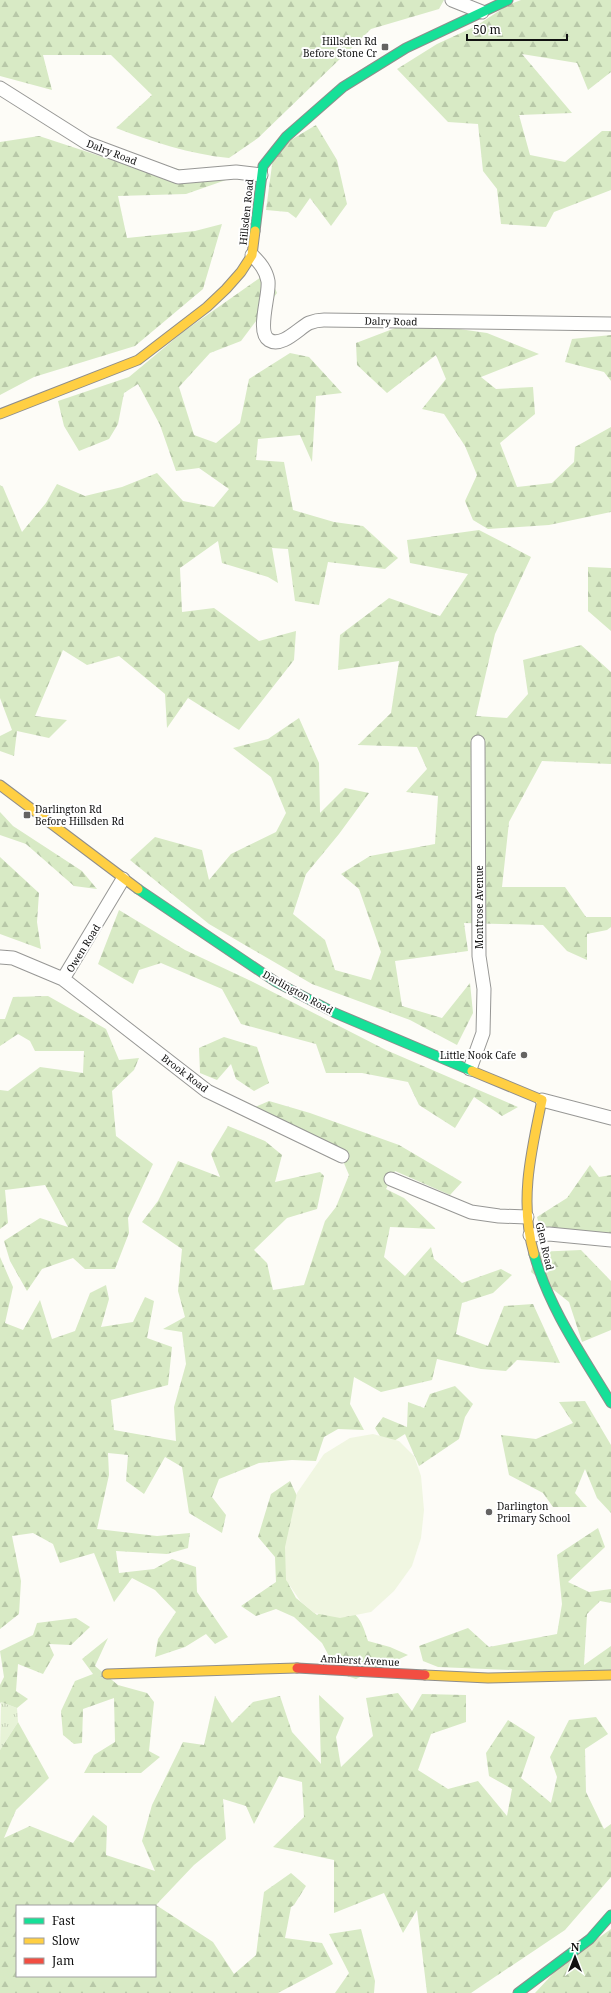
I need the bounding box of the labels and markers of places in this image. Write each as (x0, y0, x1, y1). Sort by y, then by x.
place label: Hillsden Rd Before Stone Cr (303, 34, 377, 60)
marker: Hillsden Rd Before Stone Cr (380, 42, 390, 52)
place label: Darlington Rd Before Hillsden Rd (35, 802, 124, 828)
marker: Darlington Rd Before Hillsden Rd (22, 810, 32, 820)
place label: Little Nook Cafe (440, 1048, 516, 1062)
marker: Little Nook Cafe (519, 1050, 529, 1060)
place label: Darlington Primary School (497, 1499, 570, 1525)
marker: Darlington Primary School (484, 1507, 494, 1517)

